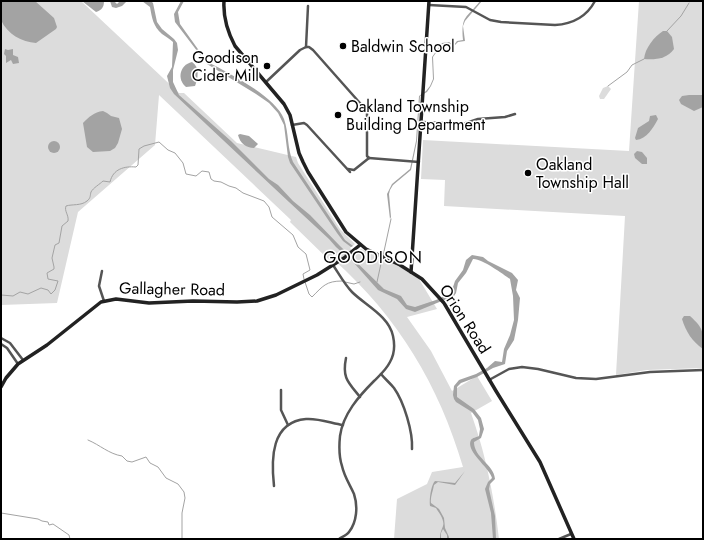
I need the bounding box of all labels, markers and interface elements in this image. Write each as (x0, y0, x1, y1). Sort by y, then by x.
place label: Baldwin School (351, 35, 455, 58)
marker: Baldwin School (338, 41, 348, 51)
place label: Goodison Cider Mill (192, 46, 259, 87)
marker: Goodison Cider Mill (262, 61, 272, 71)
place label: Oakland Township Building Department (346, 95, 485, 136)
marker: Oakland Township Building Department (333, 110, 343, 120)
place label: Oakland Township Hall (536, 153, 629, 194)
marker: Oakland Township Hall (523, 168, 533, 178)
district label: GOODISON (323, 245, 423, 269)
street label: Gallagher Road (119, 277, 225, 301)
street label: Orion Road (434, 280, 496, 358)

